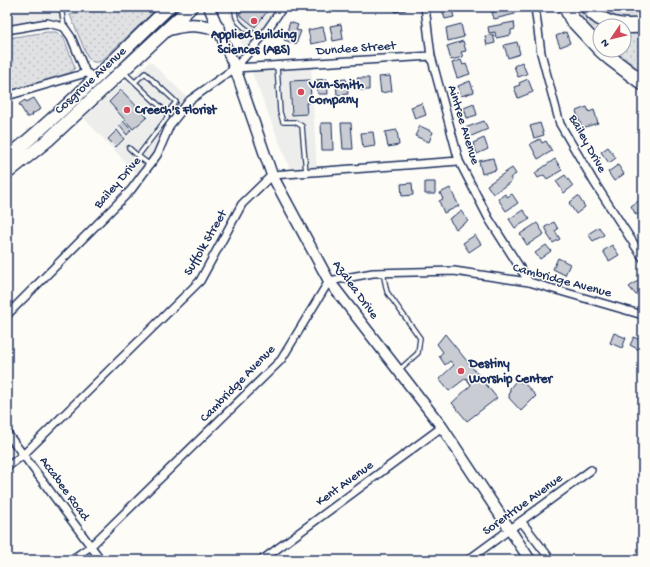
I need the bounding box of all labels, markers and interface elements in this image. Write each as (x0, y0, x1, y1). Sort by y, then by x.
marker: Applied Building Sciences (ABS) (249, 16, 259, 26)
north arrow (592, 18, 632, 58)
place label: Applied Building Sciences (ABS) (210, 28, 298, 58)
text: N (598, 36, 612, 49)
street label: Dundee Street (315, 39, 398, 59)
street label: Cosgrove Avenue (52, 44, 130, 118)
place label: Van-Smith Company (308, 78, 364, 109)
street label: Aintree Avenue (444, 84, 482, 167)
marker: Van-Smith Company (296, 87, 306, 97)
place label: Creech's Florist (134, 103, 218, 118)
marker: Creech's Florist (122, 105, 132, 115)
street label: Bailey Drive (564, 111, 609, 176)
street label: Bailey Drive (91, 154, 145, 213)
street label: Suffolk Street (181, 206, 232, 278)
street label: Azalea Drive (329, 258, 381, 322)
street label: Cambridge Avenue (511, 261, 613, 301)
street label: Cambridge Avenue (197, 342, 279, 426)
place label: Destiny Worship Center (468, 357, 553, 388)
marker: Destiny Worship Center (456, 366, 466, 376)
street label: Accabee Road (36, 454, 93, 525)
street label: Kent Avenue (313, 458, 377, 510)
street label: Sorentrue Avenue (480, 471, 566, 539)

